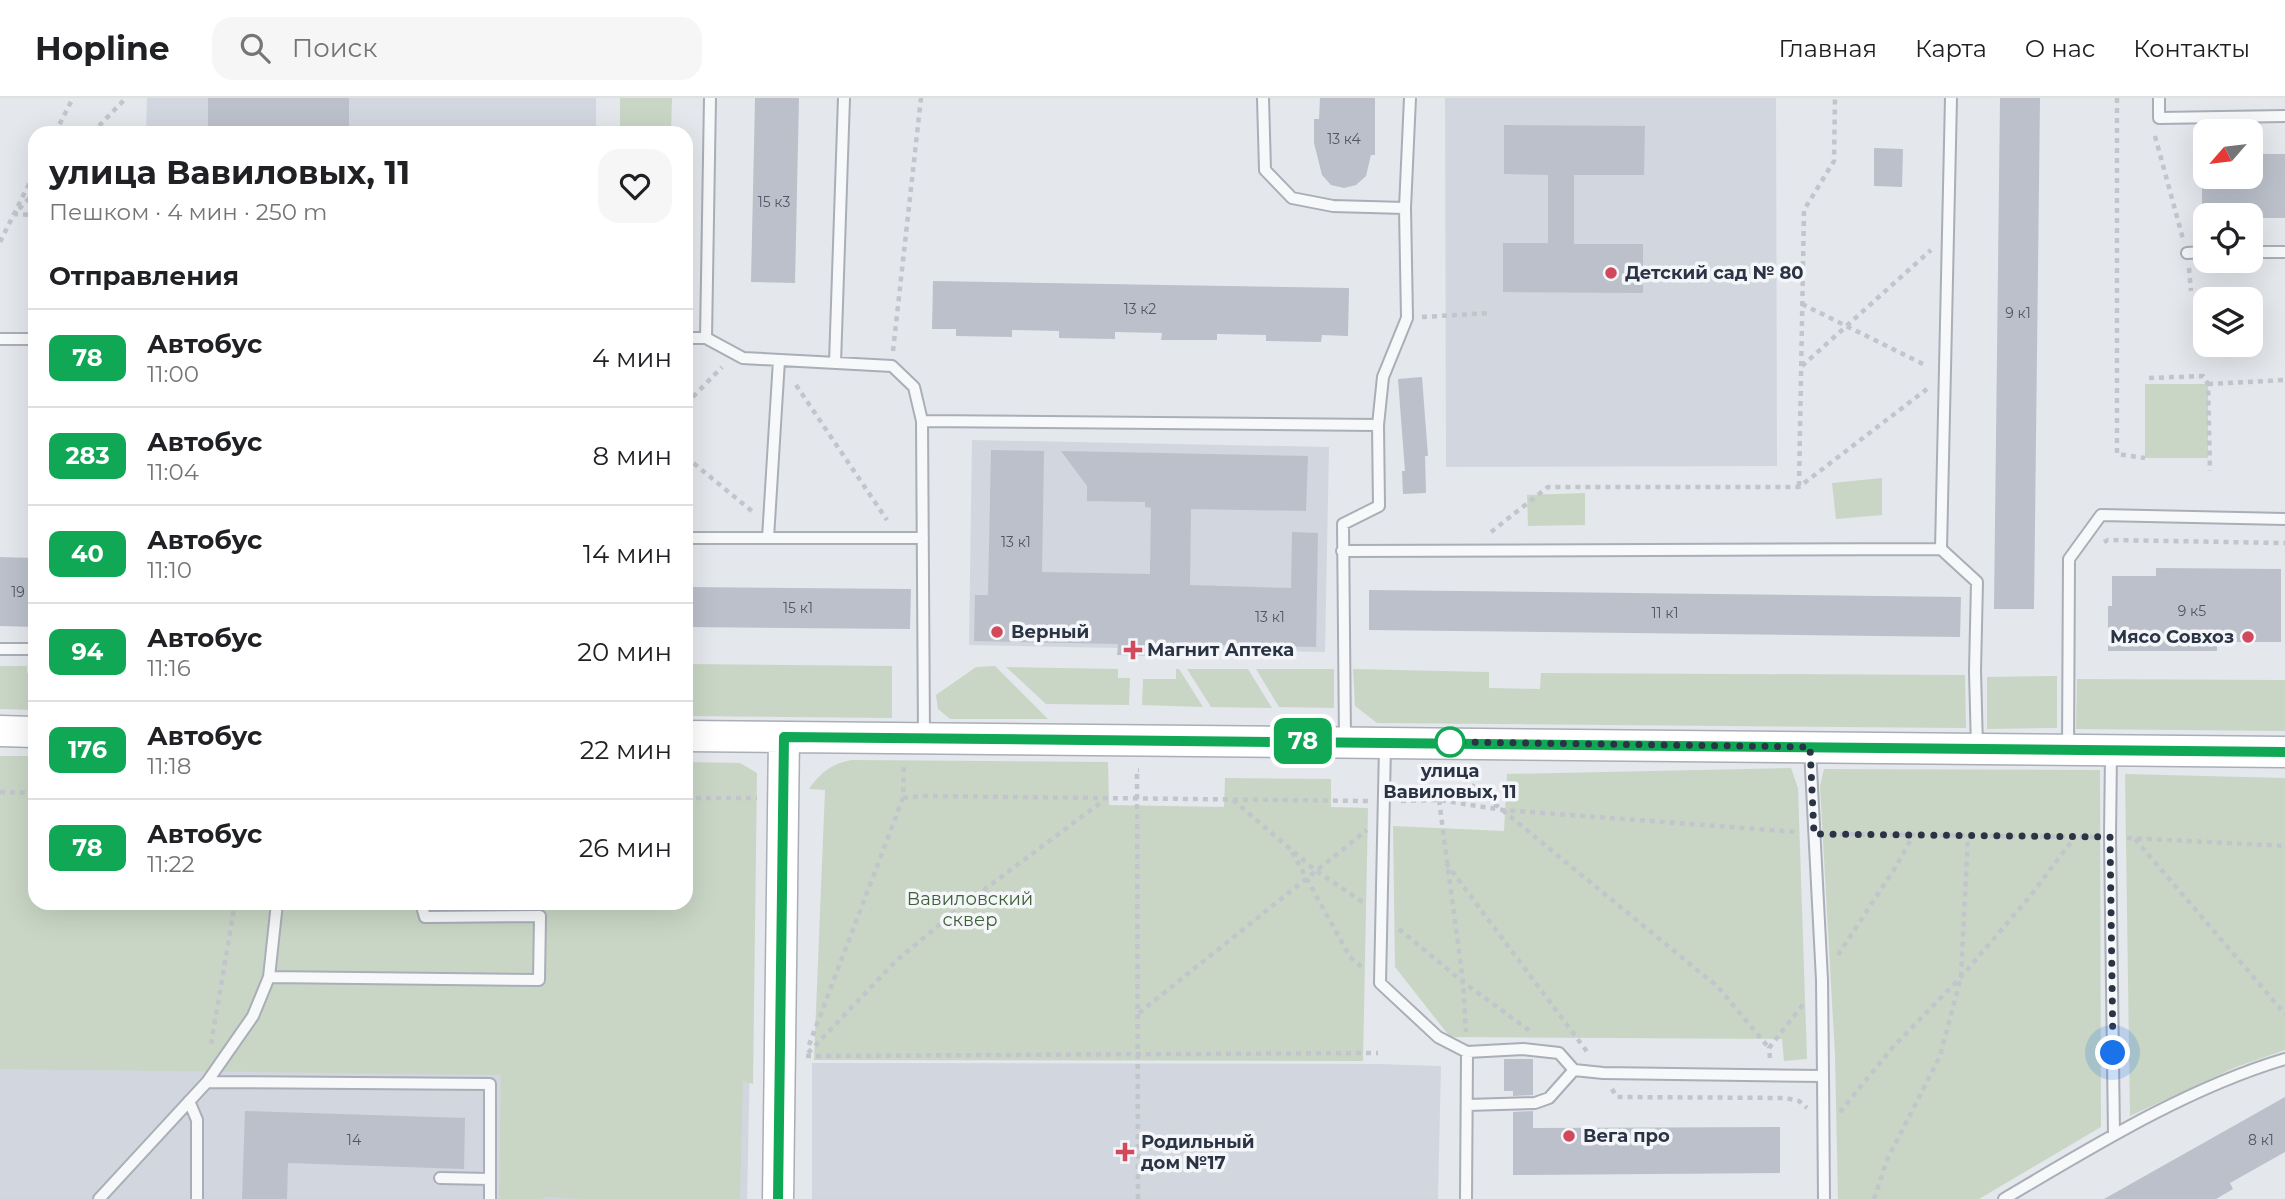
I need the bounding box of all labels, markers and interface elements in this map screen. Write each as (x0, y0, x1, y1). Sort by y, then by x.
search box (212, 17, 702, 80)
text: Hopline (35, 28, 170, 68)
icon: search (236, 29, 274, 67)
text: Поиск (292, 32, 377, 64)
text: Главная (1779, 34, 1877, 63)
text: Карта (1915, 34, 1987, 63)
text: О нас (2025, 34, 2095, 63)
text: Контакты (2133, 34, 2250, 63)
north arrow (2193, 119, 2263, 189)
map controls (2193, 119, 2263, 357)
house number: 13 к4 (1327, 130, 1362, 148)
button: heart (598, 149, 672, 223)
text: улица Вавиловых, 11 (49, 152, 410, 192)
house number: 15 к3 (758, 193, 790, 211)
text: Пешком · 4 мин · 250 m (49, 198, 327, 226)
button: locate (2193, 203, 2263, 273)
text: Отправления (49, 260, 239, 292)
place label: Детский сад № 80 (1625, 262, 1804, 284)
marker: Детский сад № 80 (1603, 265, 1619, 281)
button: layers (2193, 287, 2263, 357)
house number: 13 к2 (1124, 300, 1156, 318)
house number: 9 к1 (2005, 304, 2031, 322)
text: Автобус (147, 328, 262, 360)
text: 4 мин (592, 342, 672, 374)
text: 78 (72, 343, 103, 372)
text: 11:00 (147, 360, 199, 388)
text: Автобус (147, 426, 262, 458)
text: 8 мин (593, 440, 672, 472)
text: 283 (65, 441, 110, 470)
text: 11:04 (147, 458, 199, 486)
text: Автобус (147, 524, 262, 556)
house number: 13 к1 (1001, 533, 1031, 551)
text: 14 мин (583, 538, 672, 570)
text: 40 (71, 539, 104, 568)
text: 11:10 (147, 556, 192, 584)
house number: 19 (11, 583, 25, 601)
house number: 15 к1 (783, 599, 813, 617)
house number: 9 к5 (2178, 602, 2206, 620)
house number: 11 к1 (1651, 604, 1679, 622)
house number: 13 к1 (1255, 608, 1285, 626)
place label: Верный (1011, 621, 1089, 643)
text: Автобус (147, 622, 262, 654)
marker: Верный (989, 624, 1005, 640)
place label: Мясо Совхоз (2110, 626, 2234, 648)
marker: Мясо Совхоз (2240, 629, 2256, 645)
text: 20 мин (577, 636, 672, 668)
text: 94 (72, 637, 103, 666)
place label: Магнит Аптека (1147, 639, 1294, 661)
marker: Магнит Аптека (1125, 642, 1141, 658)
text: 11:16 (147, 654, 191, 682)
line badge: 78 (1272, 718, 1334, 764)
text: Автобус (147, 720, 262, 752)
text: 78 (1288, 726, 1318, 755)
marker: улица Вавиловых, 11 (1435, 727, 1465, 757)
text: 22 мин (580, 734, 672, 766)
text: 176 (68, 735, 107, 764)
text: 11:18 (147, 752, 191, 780)
place label: улица Вавиловых, 11 (1383, 760, 1517, 803)
text: Автобус (147, 818, 262, 850)
text: 26 мин (579, 832, 672, 864)
text: 78 (72, 833, 103, 862)
text: 11:22 (147, 850, 195, 878)
park label: Вавиловский сквер (907, 888, 1033, 931)
your location (2095, 1035, 2130, 1070)
place label: Вега про (1583, 1125, 1670, 1147)
marker: Вега про (1561, 1128, 1577, 1144)
house number: 14 (347, 1131, 362, 1149)
place label: Родильный дом №17 (1141, 1131, 1254, 1174)
house number: 8 к1 (2248, 1131, 2274, 1149)
marker: Родильный дом №17 (1115, 1142, 1135, 1162)

